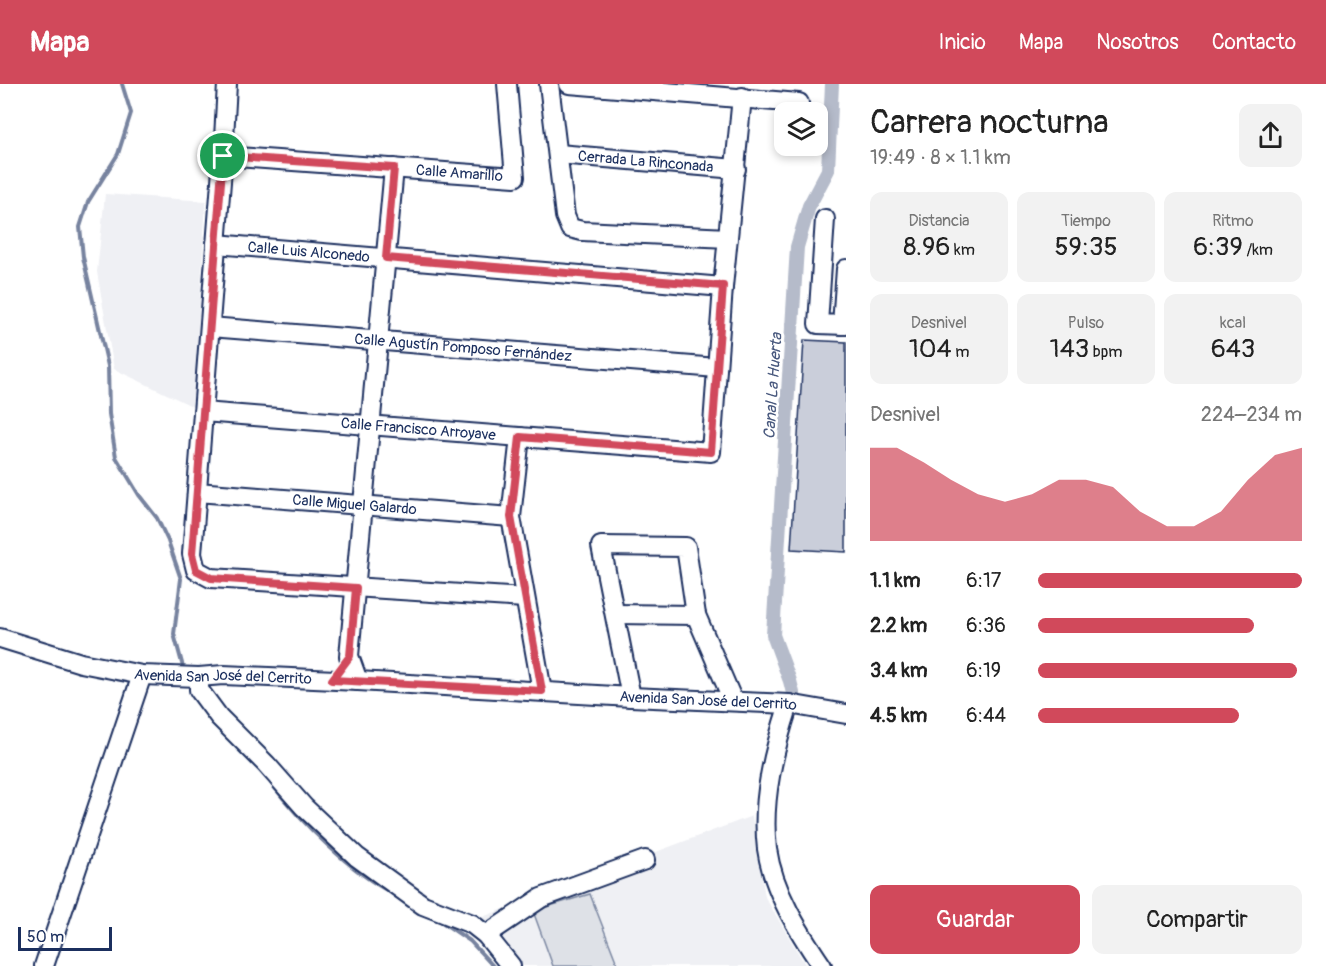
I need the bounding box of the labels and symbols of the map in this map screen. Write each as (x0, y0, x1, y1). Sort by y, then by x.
pin (197, 130, 248, 181)
street label: Cerrada La Rinconada (577, 147, 714, 177)
street label: Calle Amarillo (415, 161, 503, 186)
street label: Calle Luis Alconedo (247, 238, 371, 267)
street label: Calle Agustín Pomposo Fernández (354, 330, 573, 366)
water label: Canal La Huerta (759, 331, 787, 440)
street label: Calle Francisco Arroyave (340, 414, 497, 445)
street label: Calle Miguel Galardo (292, 491, 417, 519)
street label: Avenida San José del Cerrito (132, 665, 312, 689)
street label: Avenida San José del Cerrito (619, 687, 798, 715)
scale bar (18, 924, 112, 952)

